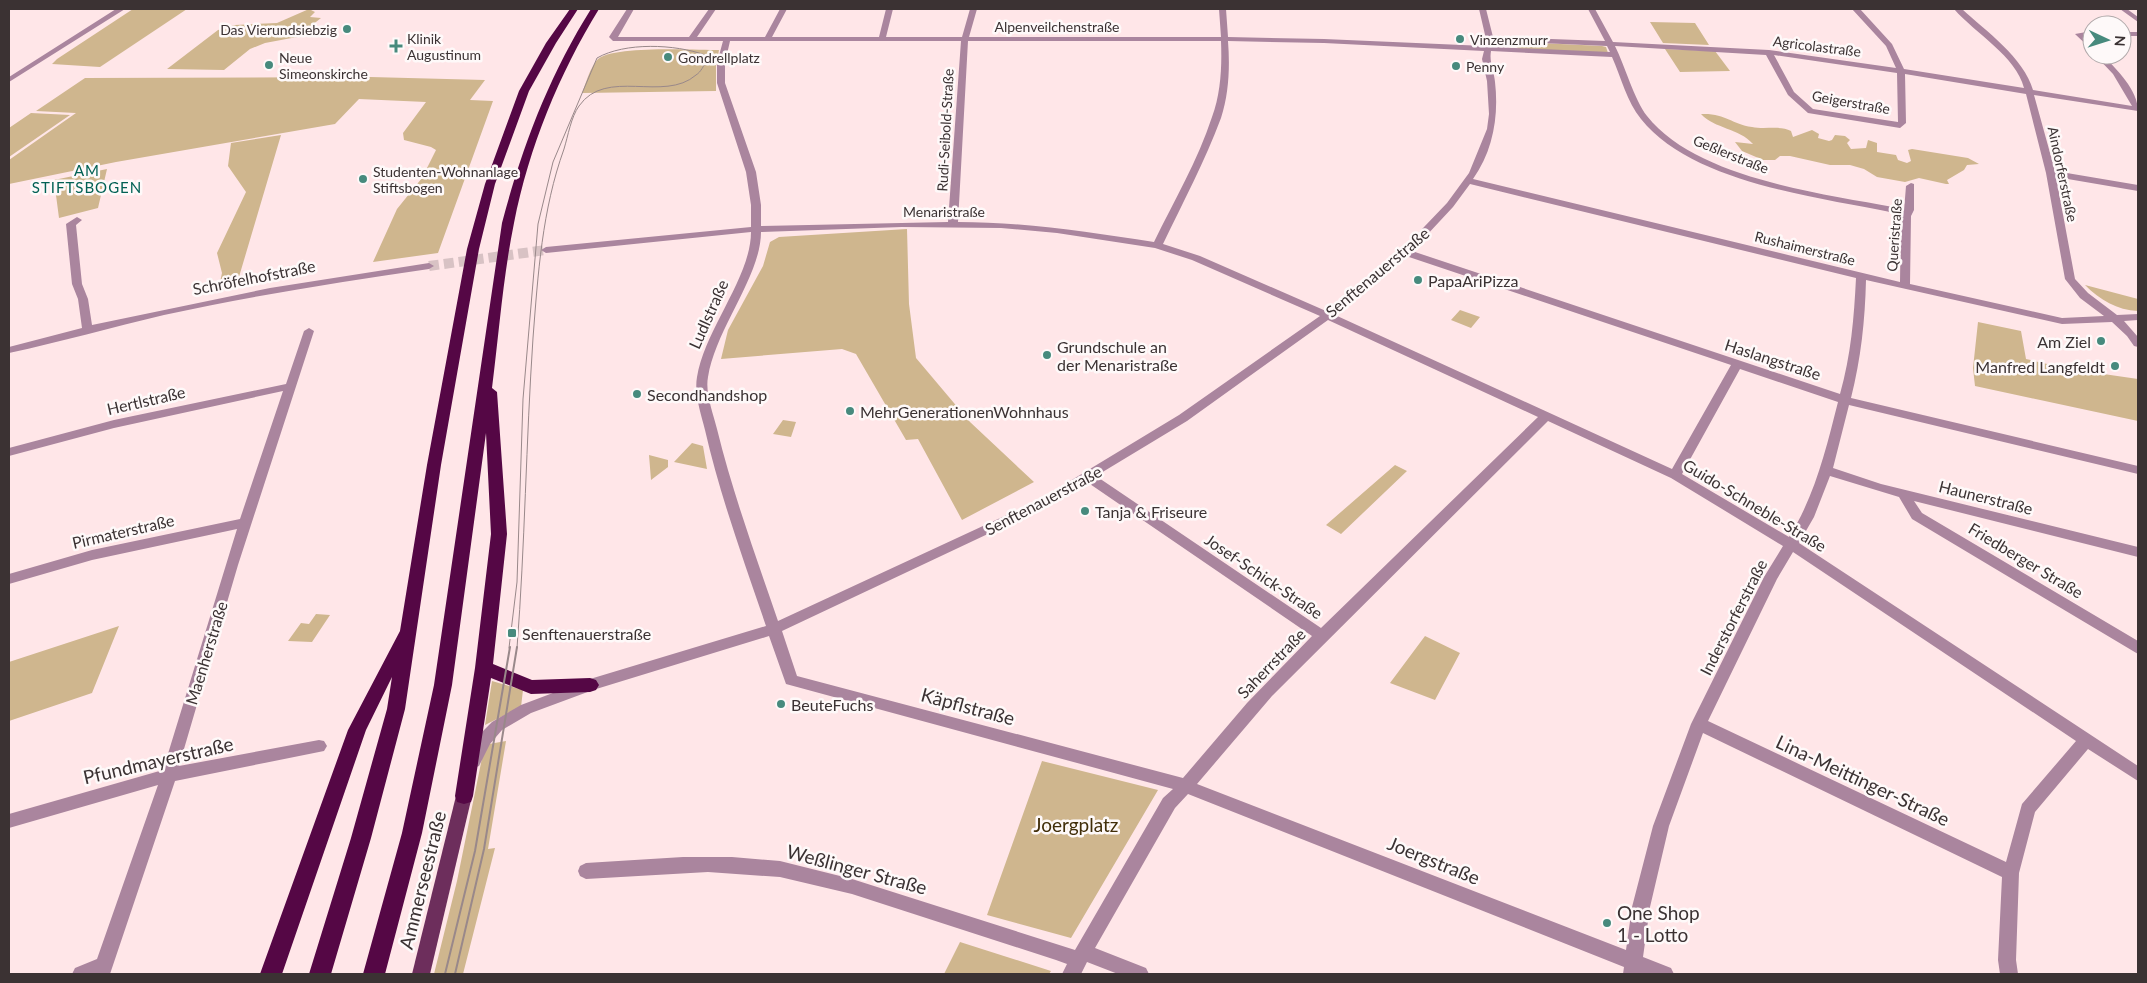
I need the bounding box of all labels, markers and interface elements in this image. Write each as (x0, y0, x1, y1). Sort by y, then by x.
north arrow (2082, 15, 2132, 65)
street label: Alpenveilchenstraße (995, 18, 1119, 35)
place label: Das Vierundsiebzig (220, 21, 337, 38)
marker: Das Vierundsiebzig (341, 23, 353, 35)
place label: Klinik Augustinum (407, 30, 481, 63)
place label: Vinzenzmurr (1470, 31, 1548, 48)
street label: Agricolastraße (1772, 32, 1862, 60)
marker: Vinzenzmurr (1454, 33, 1466, 45)
text: N (2112, 35, 2129, 47)
marker: Klinik Augustinum (389, 39, 403, 53)
place label: Neue Simeonskirche (279, 49, 368, 82)
place label: Gondrellplatz (678, 49, 760, 66)
marker: Gondrellplatz (662, 51, 674, 63)
place label: Penny (1466, 58, 1505, 75)
marker: Neue Simeonskirche (263, 59, 275, 71)
marker: Penny (1450, 60, 1462, 72)
street label: Rudi-Seibold-Straße (933, 68, 957, 192)
street label: Geigerstraße (1811, 87, 1891, 117)
street label: Aindorferstraße (2045, 125, 2081, 223)
street label: Geßlerstraße (1691, 131, 1771, 177)
district label: AM STIFTSBOGEN (32, 161, 142, 196)
place label: Studenten-Wohnanlage Stiftsbogen (373, 163, 518, 196)
marker: Studenten-Wohnanlage Stiftsbogen (357, 173, 369, 185)
street label: Queristraße (1883, 198, 1905, 272)
street label: Menaristraße (903, 203, 985, 220)
street label: Senftenauerstraße (1321, 223, 1433, 321)
street label: Rushaimerstraße (1753, 227, 1857, 269)
street label: Schröfelhofstraße (191, 256, 317, 298)
place label: PapaAriPizza (1428, 271, 1518, 290)
marker: PapaAriPizza (1412, 274, 1424, 286)
street label: Ludlstraße (684, 277, 732, 351)
place label: Am Ziel (2037, 332, 2091, 351)
street label: Haslangstraße (1723, 335, 1823, 383)
marker: Am Ziel (2095, 335, 2107, 347)
place label: Grundschule an der Menaristraße (1057, 337, 1178, 374)
marker: Grundschule an der Menaristraße (1041, 349, 1053, 361)
place label: Manfred Langfeldt (1975, 357, 2105, 376)
marker: Manfred Langfeldt (2109, 360, 2121, 372)
street label: Hertlstraße (105, 382, 187, 418)
place label: Secondhandshop (647, 385, 767, 404)
marker: Secondhandshop (631, 388, 643, 400)
place label: MehrGenerationenWohnhaus (860, 402, 1069, 421)
marker: MehrGenerationenWohnhaus (844, 405, 856, 417)
street label: Guido-Schneble-Straße (1680, 455, 1830, 555)
street label: Senftenauerstraße (981, 461, 1105, 539)
street label: Haunerstraße (1937, 476, 2035, 518)
place label: Tanja & Friseure (1095, 502, 1207, 521)
marker: Tanja & Friseure (1079, 505, 1091, 517)
street label: Pirmaterstraße (70, 510, 176, 552)
street label: Friedberger Straße (1965, 518, 2087, 602)
street label: Josef-Schick-Straße (1201, 530, 1327, 622)
street label: Inderstorferstraße (1696, 556, 1770, 678)
street label: Maenherstraße (181, 599, 231, 707)
place label: Senftenauerstraße (522, 624, 651, 643)
street label: Saherrstraße (1233, 624, 1309, 702)
marker: Senftenauerstraße (506, 627, 518, 639)
street label: Käpflstraße (919, 682, 1017, 730)
place label: BeuteFuchs (791, 695, 873, 714)
marker: BeuteFuchs (775, 698, 787, 710)
street label: Lina-Meittinger-Straße (1773, 730, 1953, 830)
street label: Pfundmayerstraße (81, 732, 235, 788)
street label: Ammerseestraße (394, 809, 450, 951)
park label: Joergplatz (1034, 813, 1118, 836)
street label: Joergstraße (1385, 831, 1483, 889)
street label: Weßlinger Straße (784, 839, 930, 899)
place label: One Shop 1 - Lotto (1617, 901, 1700, 946)
marker: One Shop 1 - Lotto (1601, 917, 1613, 929)

